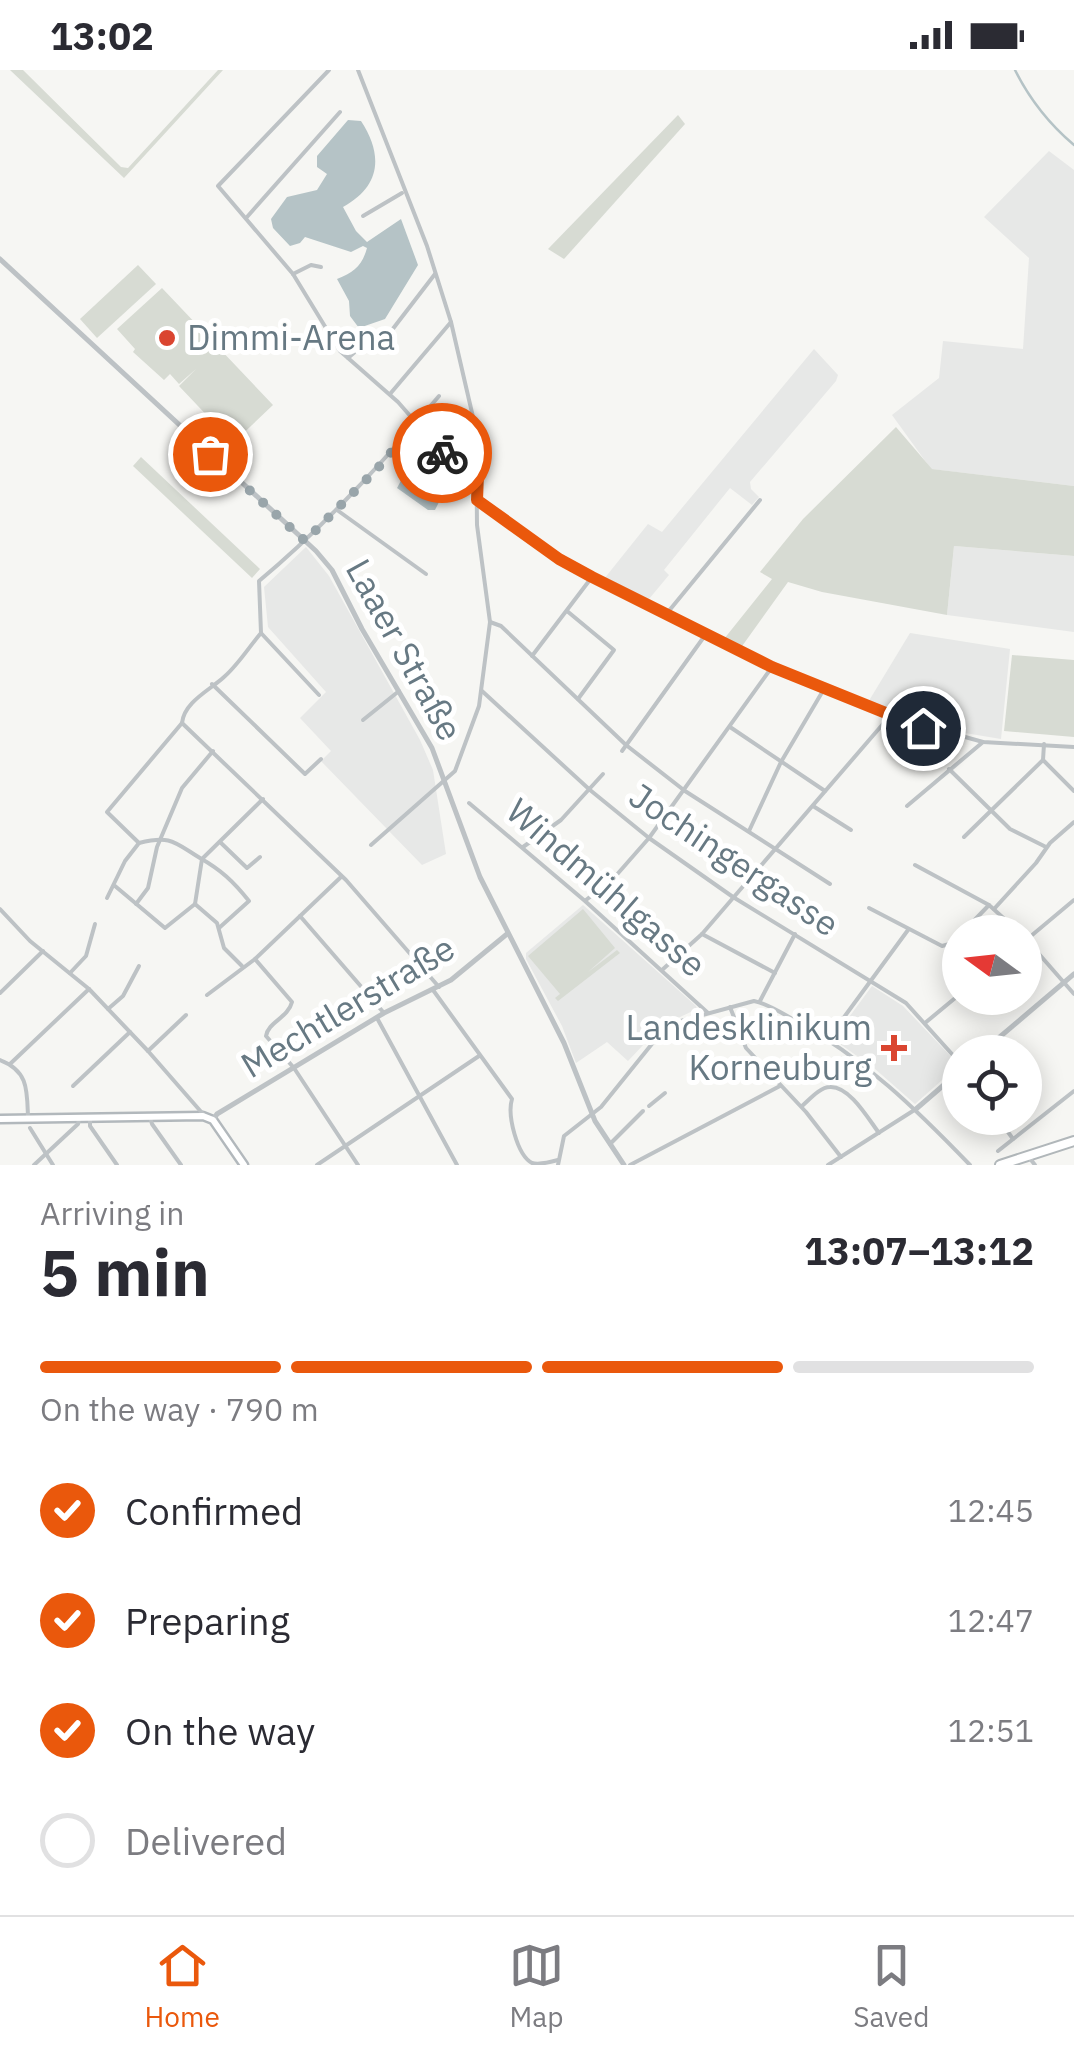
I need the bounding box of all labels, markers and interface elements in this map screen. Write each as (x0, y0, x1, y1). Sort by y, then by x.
text: 13:02 (50, 11, 154, 60)
place label: Dimmi-Arena (187, 314, 395, 360)
marker: Dimmi-Arena (156, 327, 178, 349)
courier (392, 403, 492, 503)
pin (168, 412, 253, 497)
icon: bike (415, 426, 470, 481)
icon: bag (183, 427, 238, 482)
street label: Laaer Straße (336, 551, 474, 748)
pin (881, 686, 966, 771)
icon: home (896, 701, 951, 756)
street label: Jochingergasse (621, 772, 848, 946)
street label: Windmühlgasse (497, 788, 716, 987)
north arrow (942, 915, 1042, 1015)
map controls (942, 915, 1042, 1135)
street label: Mechtlerstraße (232, 924, 463, 1088)
place label: Landesklinikum Korneuburg (625, 1004, 873, 1090)
marker: Landesklinikum Korneuburg (881, 1035, 907, 1061)
button: locate (942, 1035, 1042, 1135)
text: Arriving in (40, 1192, 185, 1234)
text: 13:07–13:12 (804, 1226, 1034, 1275)
text: 5 min (40, 1229, 210, 1314)
text: On the way · 790 m (40, 1388, 319, 1430)
icon: check (40, 1483, 95, 1538)
text: Confirmed (125, 1486, 303, 1535)
text: 12:45 (948, 1489, 1034, 1531)
icon: check (40, 1593, 95, 1648)
text: Preparing (125, 1596, 290, 1645)
text: 12:47 (948, 1599, 1034, 1641)
icon: check (40, 1703, 95, 1758)
text: On the way (125, 1706, 315, 1755)
text: 12:51 (948, 1709, 1034, 1751)
text: Delivered (125, 1816, 287, 1865)
tab: Home (145, 1938, 220, 2035)
tab: Map (509, 1938, 564, 2035)
tab: Saved (853, 1938, 929, 2035)

